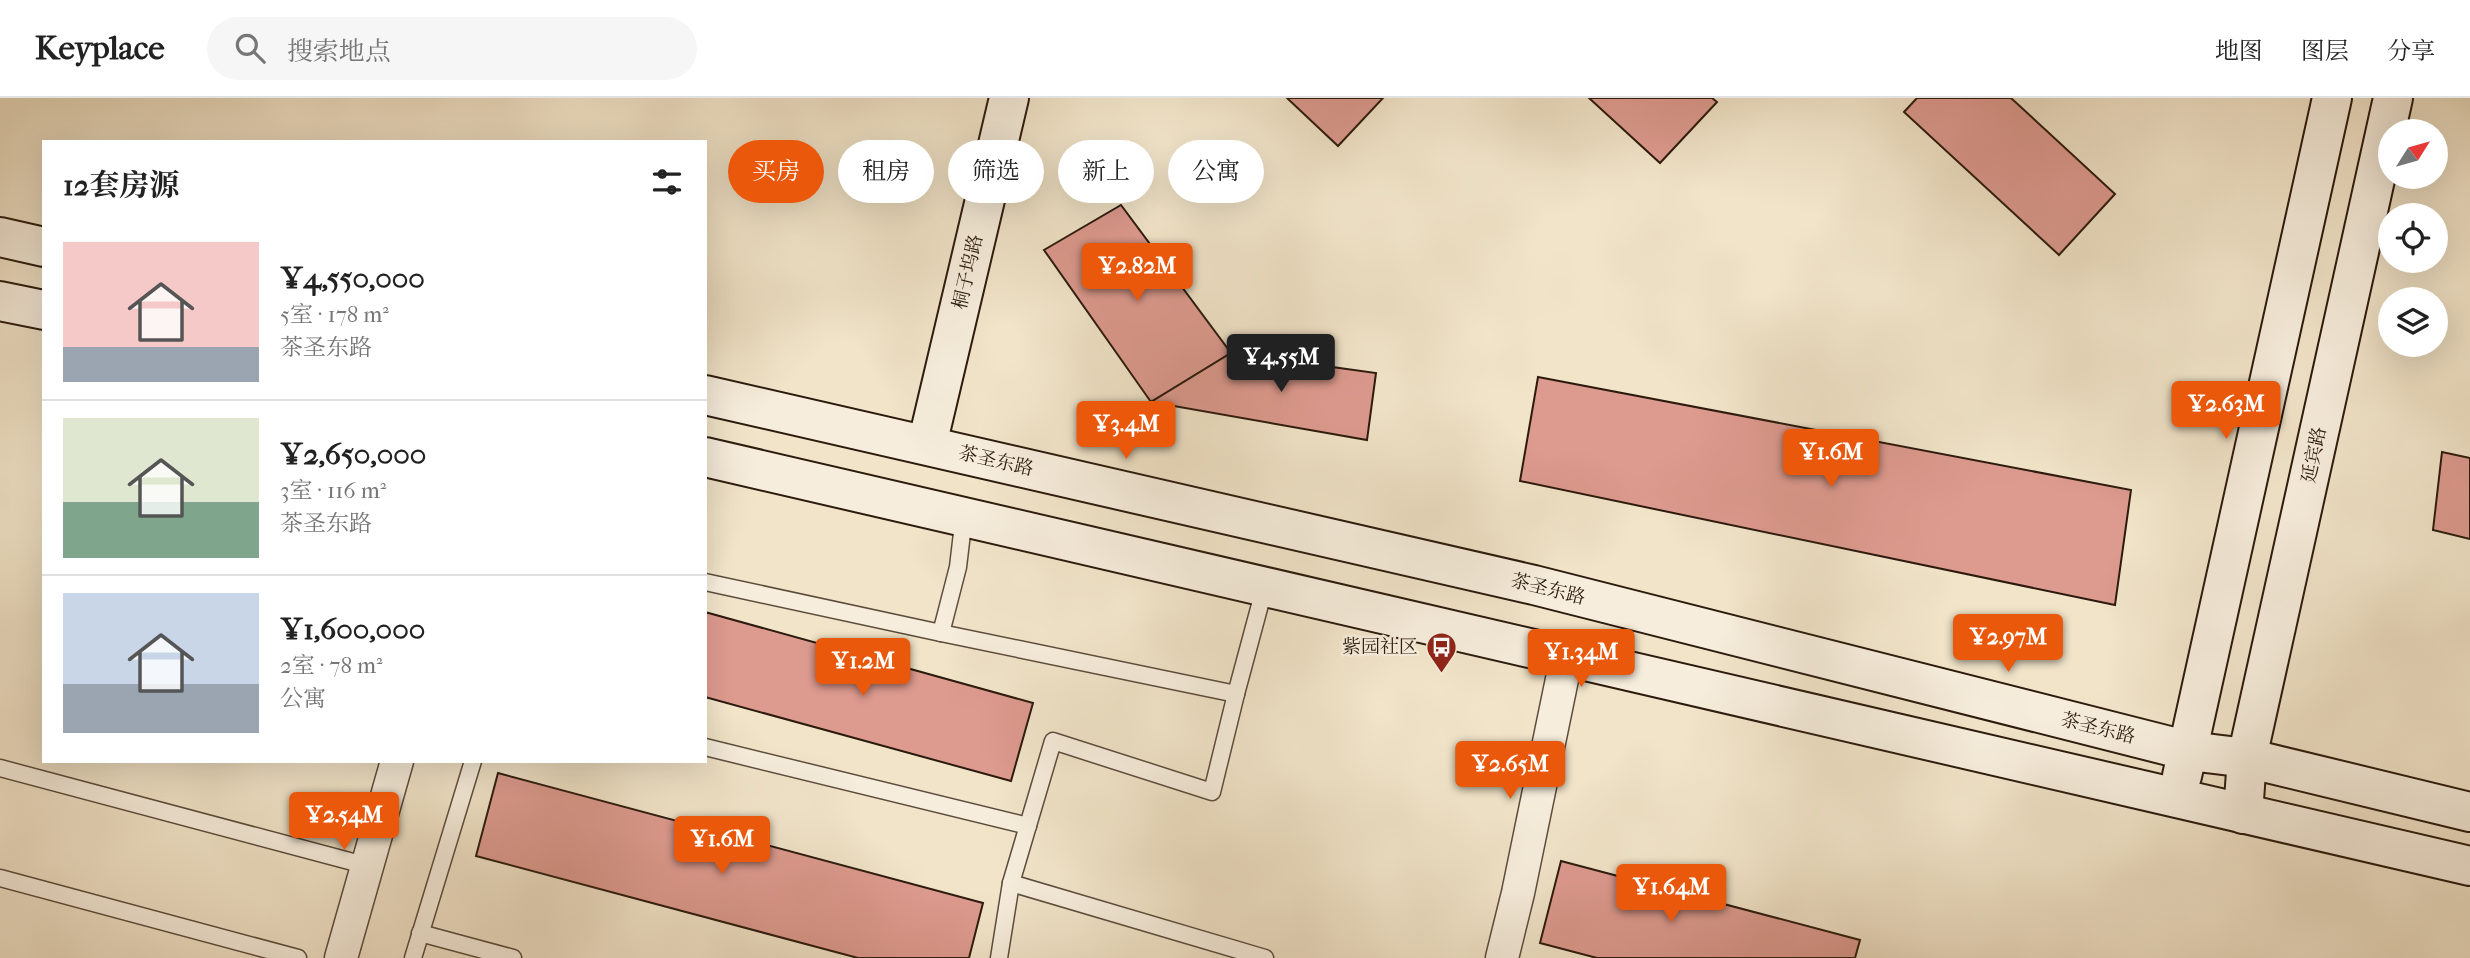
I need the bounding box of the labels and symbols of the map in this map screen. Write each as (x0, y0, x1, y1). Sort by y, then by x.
north arrow (2378, 119, 2448, 189)
street label: 桐子坞路 (949, 232, 987, 312)
pin: ¥2.82M (1080, 244, 1194, 303)
pin: ¥4.55M (1224, 334, 1338, 394)
pin: ¥2.63M (2169, 382, 2283, 441)
pin: ¥3.4M (1077, 402, 1175, 461)
street label: 延宾路 (2297, 425, 2331, 485)
pin: ¥1.6M (1782, 430, 1880, 489)
street label: 茶圣东路 (956, 442, 1036, 480)
street label: 茶圣东路 (1508, 569, 1588, 609)
pin: ¥2.97M (1951, 614, 2065, 674)
bus stop icon: 紫园社区 (1424, 630, 1458, 674)
pin: ¥1.34M (1524, 630, 1638, 689)
place label: 紫园社区 (1342, 636, 1418, 658)
pin: ¥1.2M (814, 638, 912, 698)
street label: 茶圣东路 (2058, 708, 2138, 748)
pin: ¥2.65M (1453, 742, 1567, 801)
pin: ¥2.54M (287, 792, 401, 852)
pin: ¥1.6M (673, 816, 771, 876)
pin: ¥1.64M (1614, 864, 1728, 924)

